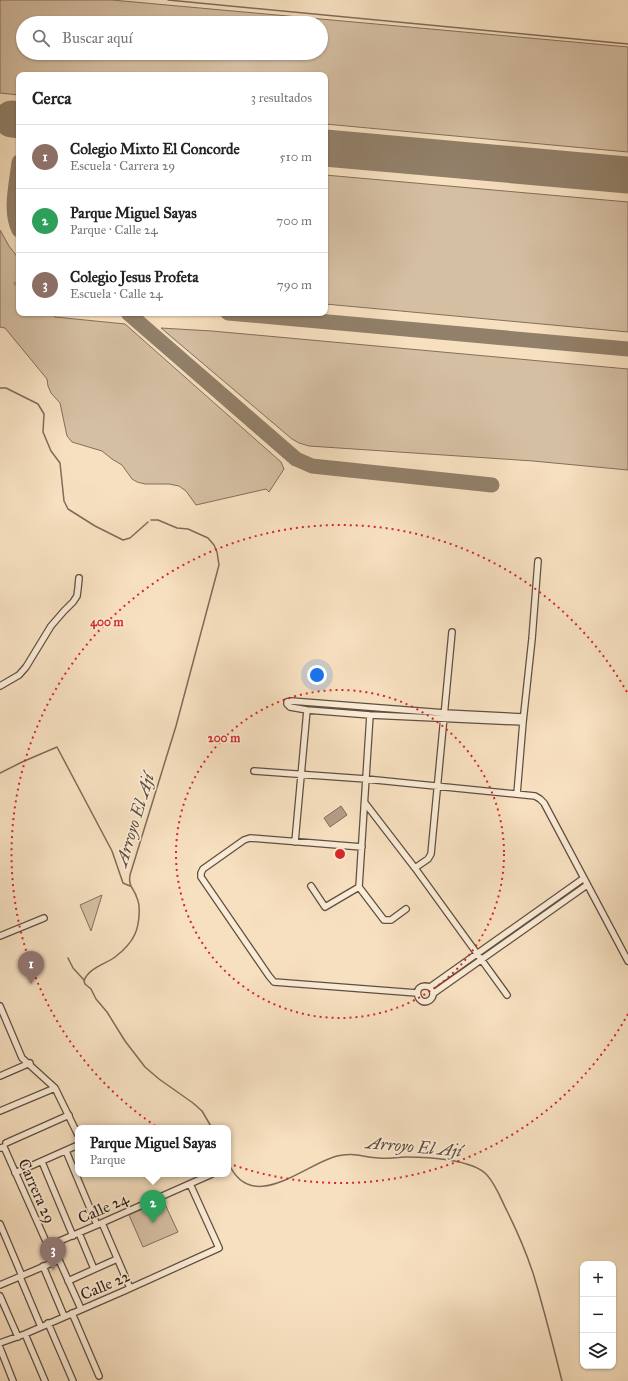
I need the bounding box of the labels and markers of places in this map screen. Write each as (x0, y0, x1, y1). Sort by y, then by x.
centre of rings (333, 847, 347, 861)
pin: 1 (18, 951, 44, 984)
pin: 2 (140, 1190, 166, 1223)
pin: 3 (40, 1237, 66, 1270)

